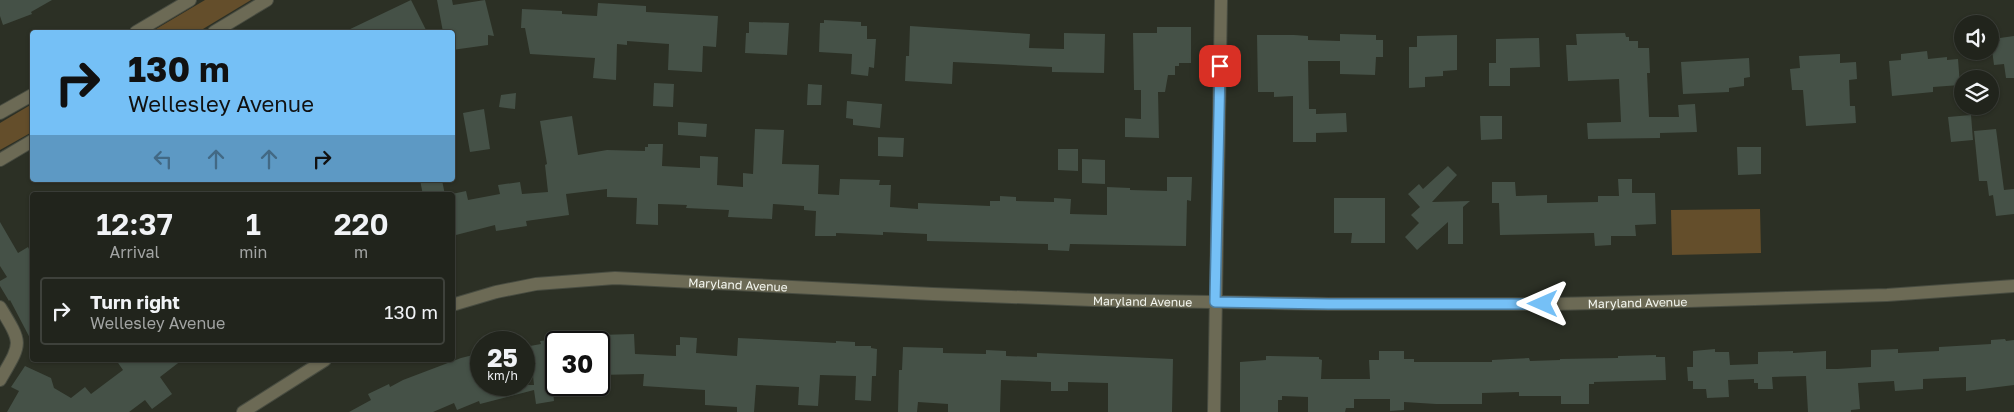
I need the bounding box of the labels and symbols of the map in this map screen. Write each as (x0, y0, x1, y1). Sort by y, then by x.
pin (1199, 45, 1241, 87)
street label: Maryland Avenue (688, 274, 788, 294)
position arrow (1516, 277, 1568, 329)
street label: Maryland Avenue (1093, 292, 1193, 309)
street label: Maryland Avenue (1588, 293, 1688, 311)
speed limit sign: 30 (545, 331, 610, 396)

